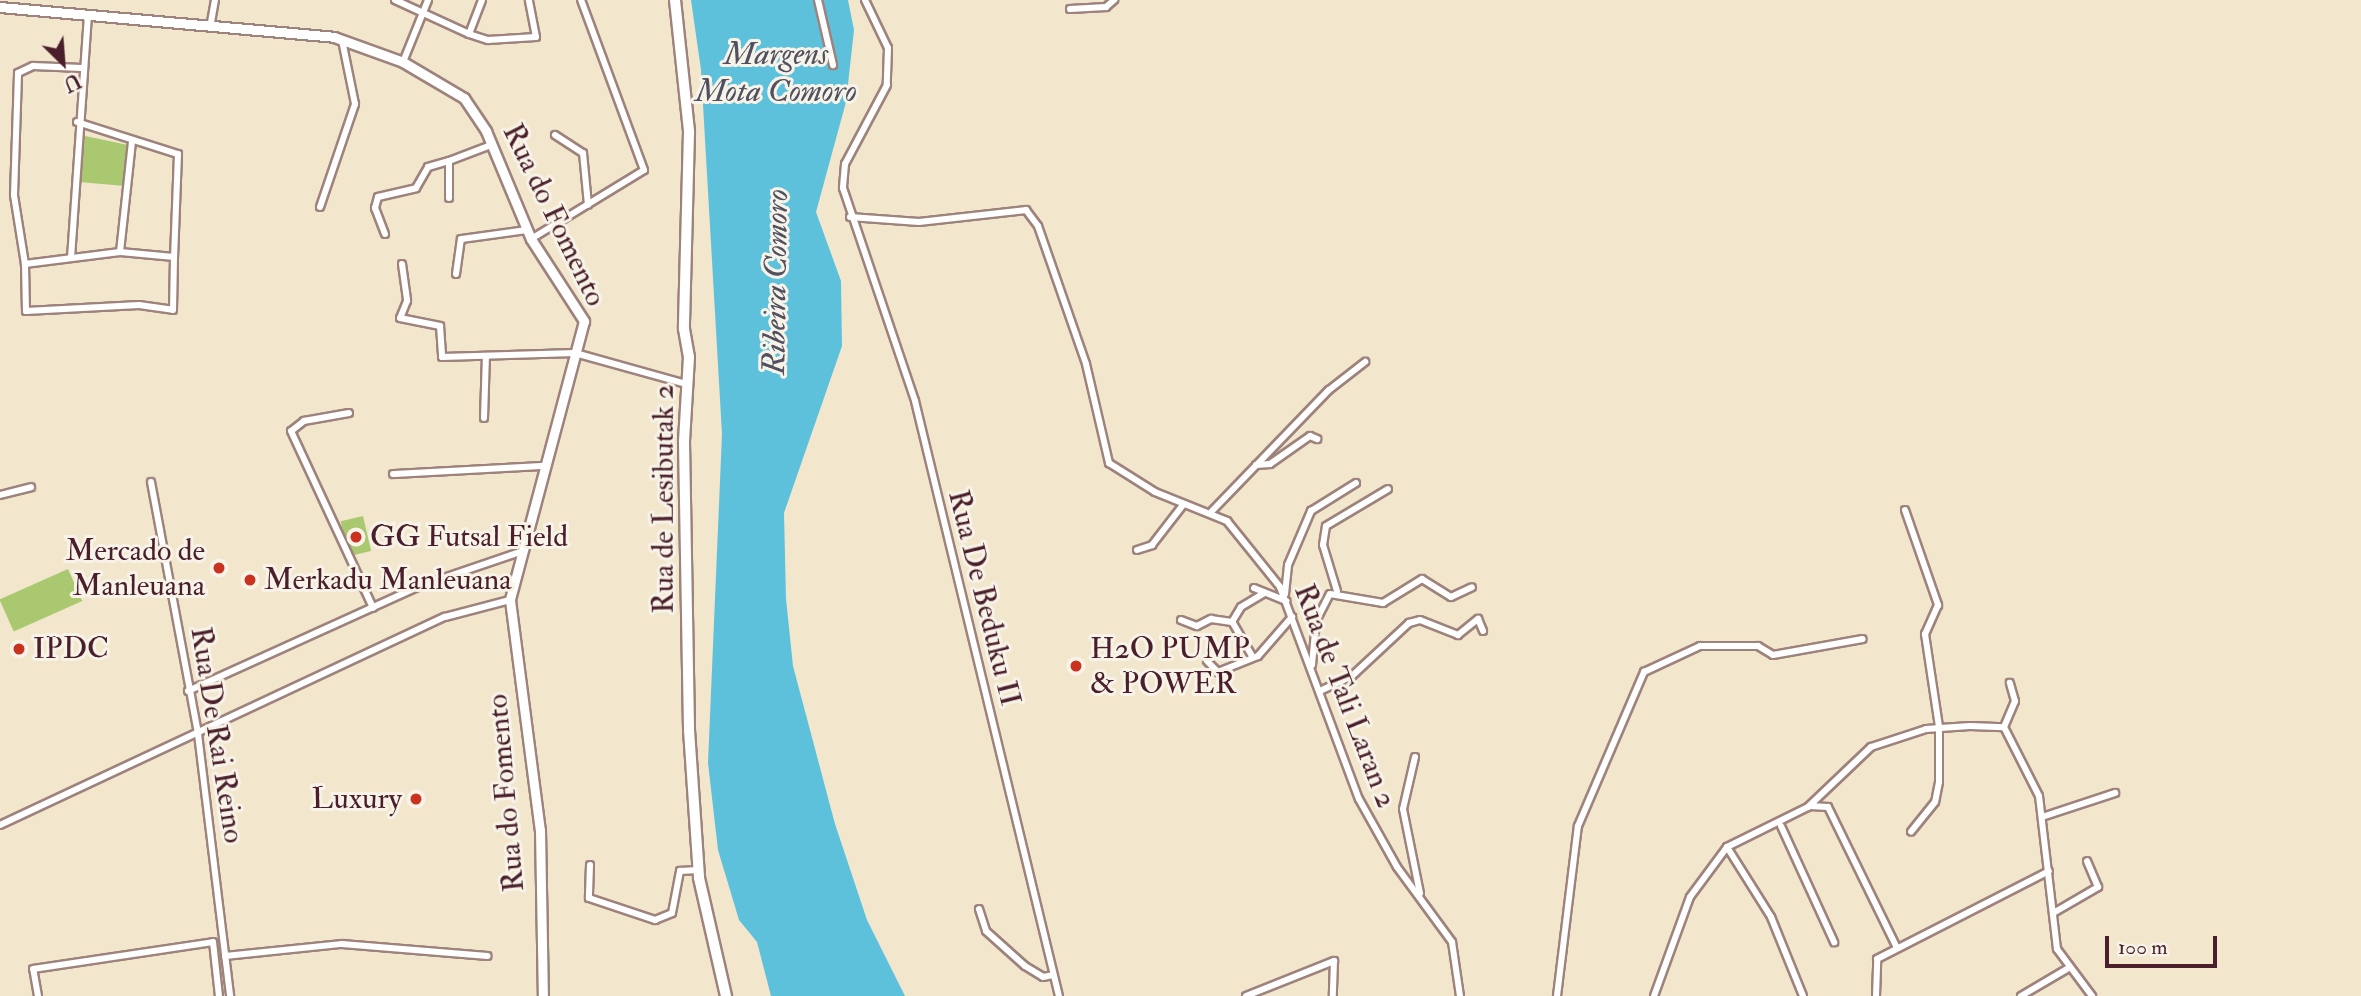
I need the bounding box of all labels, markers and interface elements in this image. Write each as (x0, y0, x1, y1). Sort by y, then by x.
north arrow (28, 28, 98, 98)
water label: Margens Mota Comoro (695, 36, 857, 111)
text: U (60, 68, 84, 96)
street label: Rua do Fomento (494, 118, 614, 312)
water label: Ribeira Comoro (755, 189, 797, 375)
street label: Rua de Lesibutak 2 (646, 384, 682, 614)
street label: Rua De Beduku II (940, 486, 1028, 710)
place label: GG Futsal Field (370, 519, 568, 555)
marker: GG Futsal Field (348, 529, 364, 545)
place label: Mercado de Manleuana (66, 533, 205, 604)
marker: Mercado de Manleuana (211, 560, 227, 576)
place label: Merkadu Manleuana (264, 562, 512, 598)
marker: Merkadu Manleuana (242, 572, 258, 588)
street label: Rua de Tali Laran 2 (1286, 579, 1404, 813)
street label: Rua De Rai Reino (182, 624, 252, 846)
place label: IPDC (33, 631, 109, 667)
place label: H2O PUMP & POWER (1090, 631, 1250, 702)
marker: IPDC (11, 641, 27, 657)
marker: H2O PUMP & POWER (1068, 658, 1084, 674)
street label: Rua do Fomento (479, 693, 533, 893)
place label: Luxury (312, 781, 402, 817)
marker: Luxury (408, 791, 424, 807)
scale bar (2109, 922, 2221, 966)
text: 100 m (2118, 934, 2168, 961)

